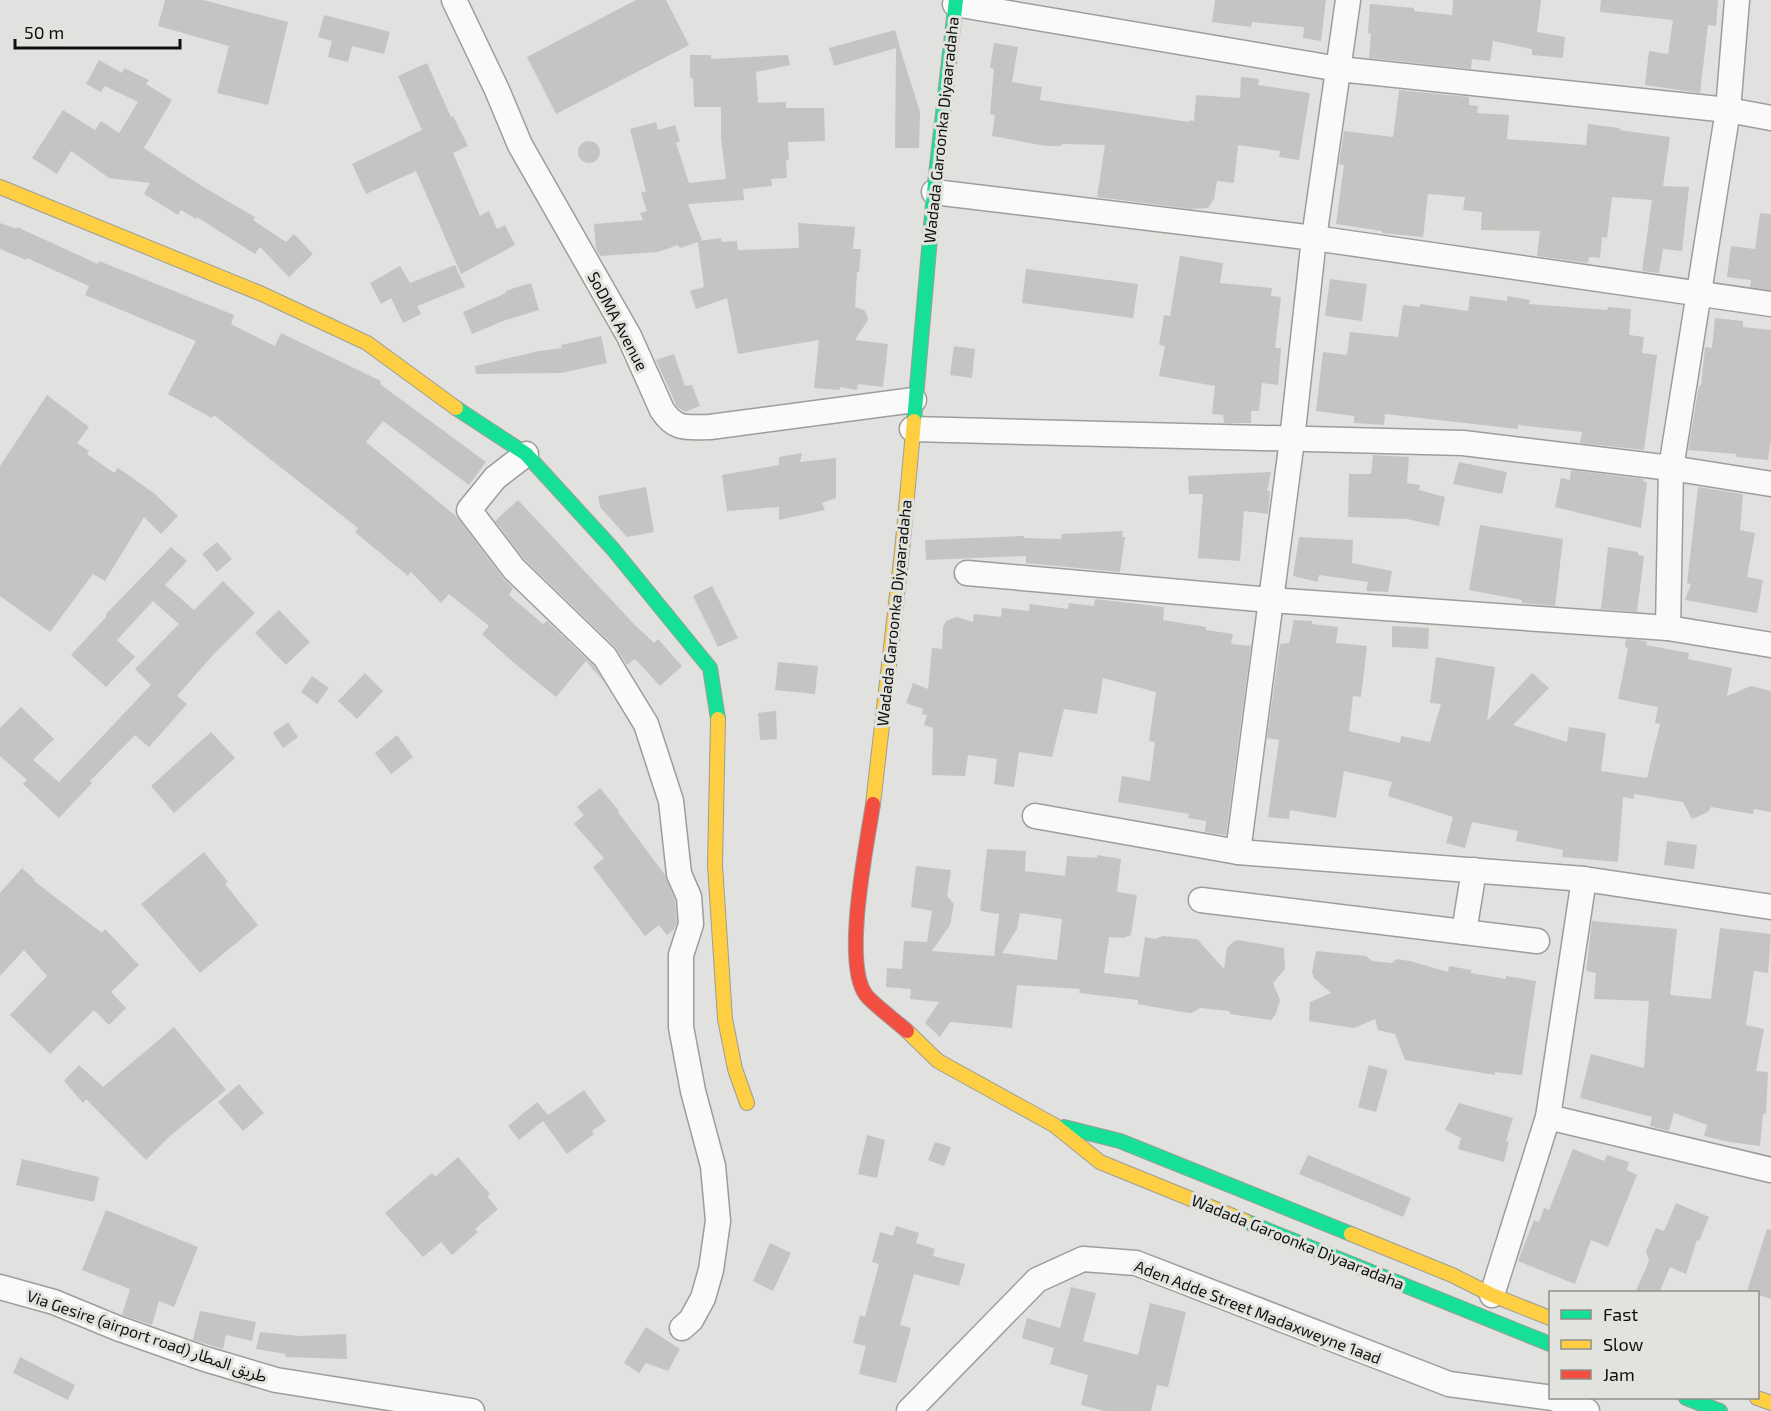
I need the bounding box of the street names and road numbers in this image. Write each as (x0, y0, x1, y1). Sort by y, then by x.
street label: Wadada Garoonka Diyaaradaha (919, 16, 962, 244)
street label: SoDMA Avenue (584, 268, 652, 373)
street label: Wadada Garoonka Diyaaradaha (872, 499, 915, 727)
street label: Wadada Garoonka Diyaaradaha (1189, 1190, 1407, 1293)
street label: Aden Adde Street Madaxweyne 1aad (1132, 1256, 1384, 1367)
street label: Via Gesire (airport road) طريق المطار (24, 1285, 270, 1388)

